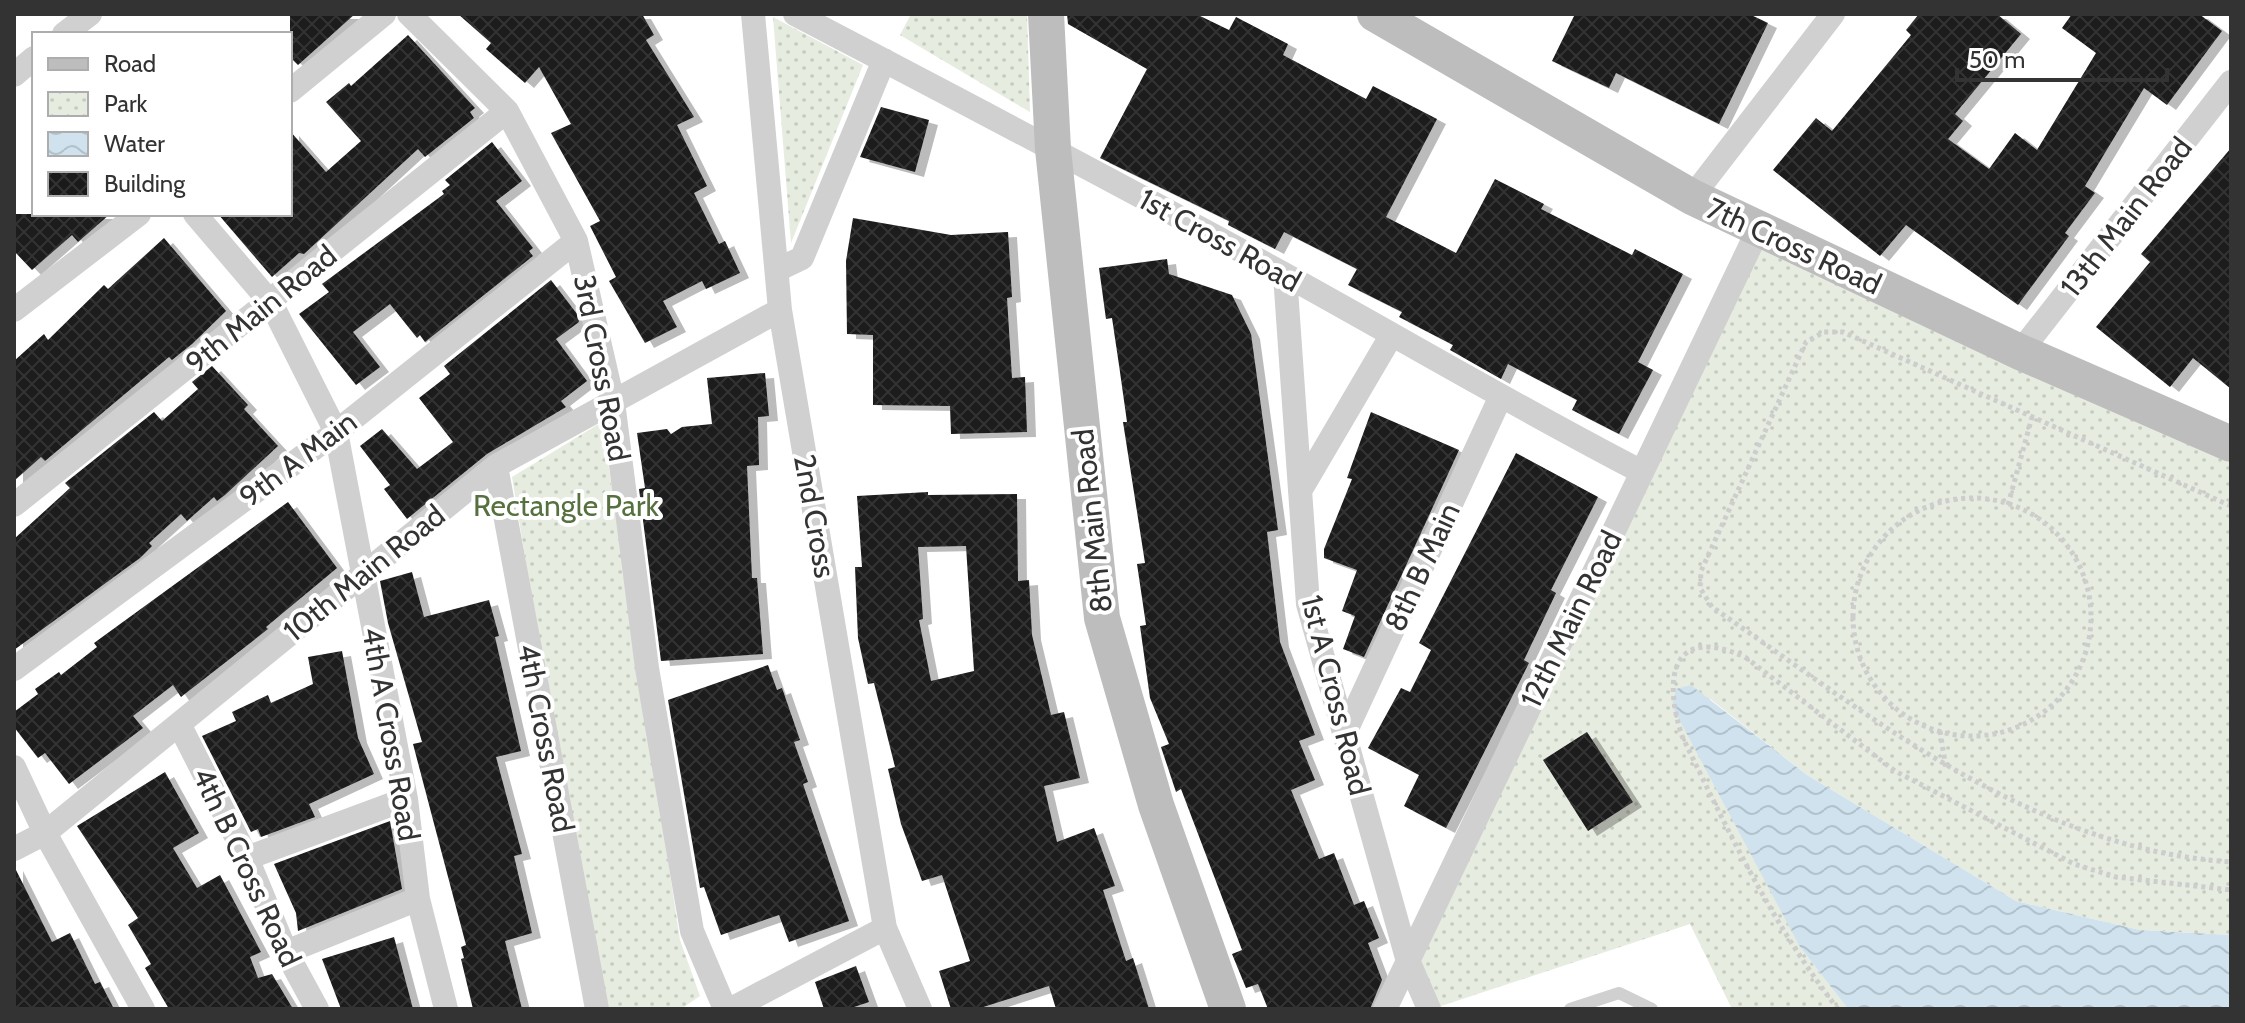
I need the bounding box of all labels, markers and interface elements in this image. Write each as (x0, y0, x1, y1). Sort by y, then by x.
legend (32, 32, 292, 216)
scale bar (1957, 32, 2167, 82)
text: 50 m (1969, 45, 2025, 74)
text: Road (104, 49, 156, 78)
text: Park (104, 89, 147, 118)
text: Water (104, 129, 165, 158)
street label: 13th Main Road (2052, 130, 2200, 304)
text: Building (104, 169, 186, 198)
street label: 1st Cross Road (1132, 180, 1308, 300)
street label: 7th Cross Road (1701, 189, 1887, 303)
street label: 9th Main Road (178, 237, 344, 381)
street label: 3rd Cross Road (566, 272, 638, 464)
street label: 9th A Main (232, 403, 364, 515)
street label: 8th Main Road (1064, 427, 1120, 615)
street label: 2nd Cross (786, 451, 844, 581)
park label: Rectangle Park (473, 487, 659, 524)
street label: 10th Main Road (276, 497, 452, 649)
street label: 8th B Main (1376, 497, 1468, 637)
street label: 12th Main Road (1512, 525, 1630, 713)
street label: 1st A Cross Road (1293, 591, 1379, 799)
street label: 4th A Cross Road (354, 624, 428, 844)
street label: 4th Cross Road (510, 641, 582, 835)
street label: 4th B Cross Road (185, 761, 309, 973)

